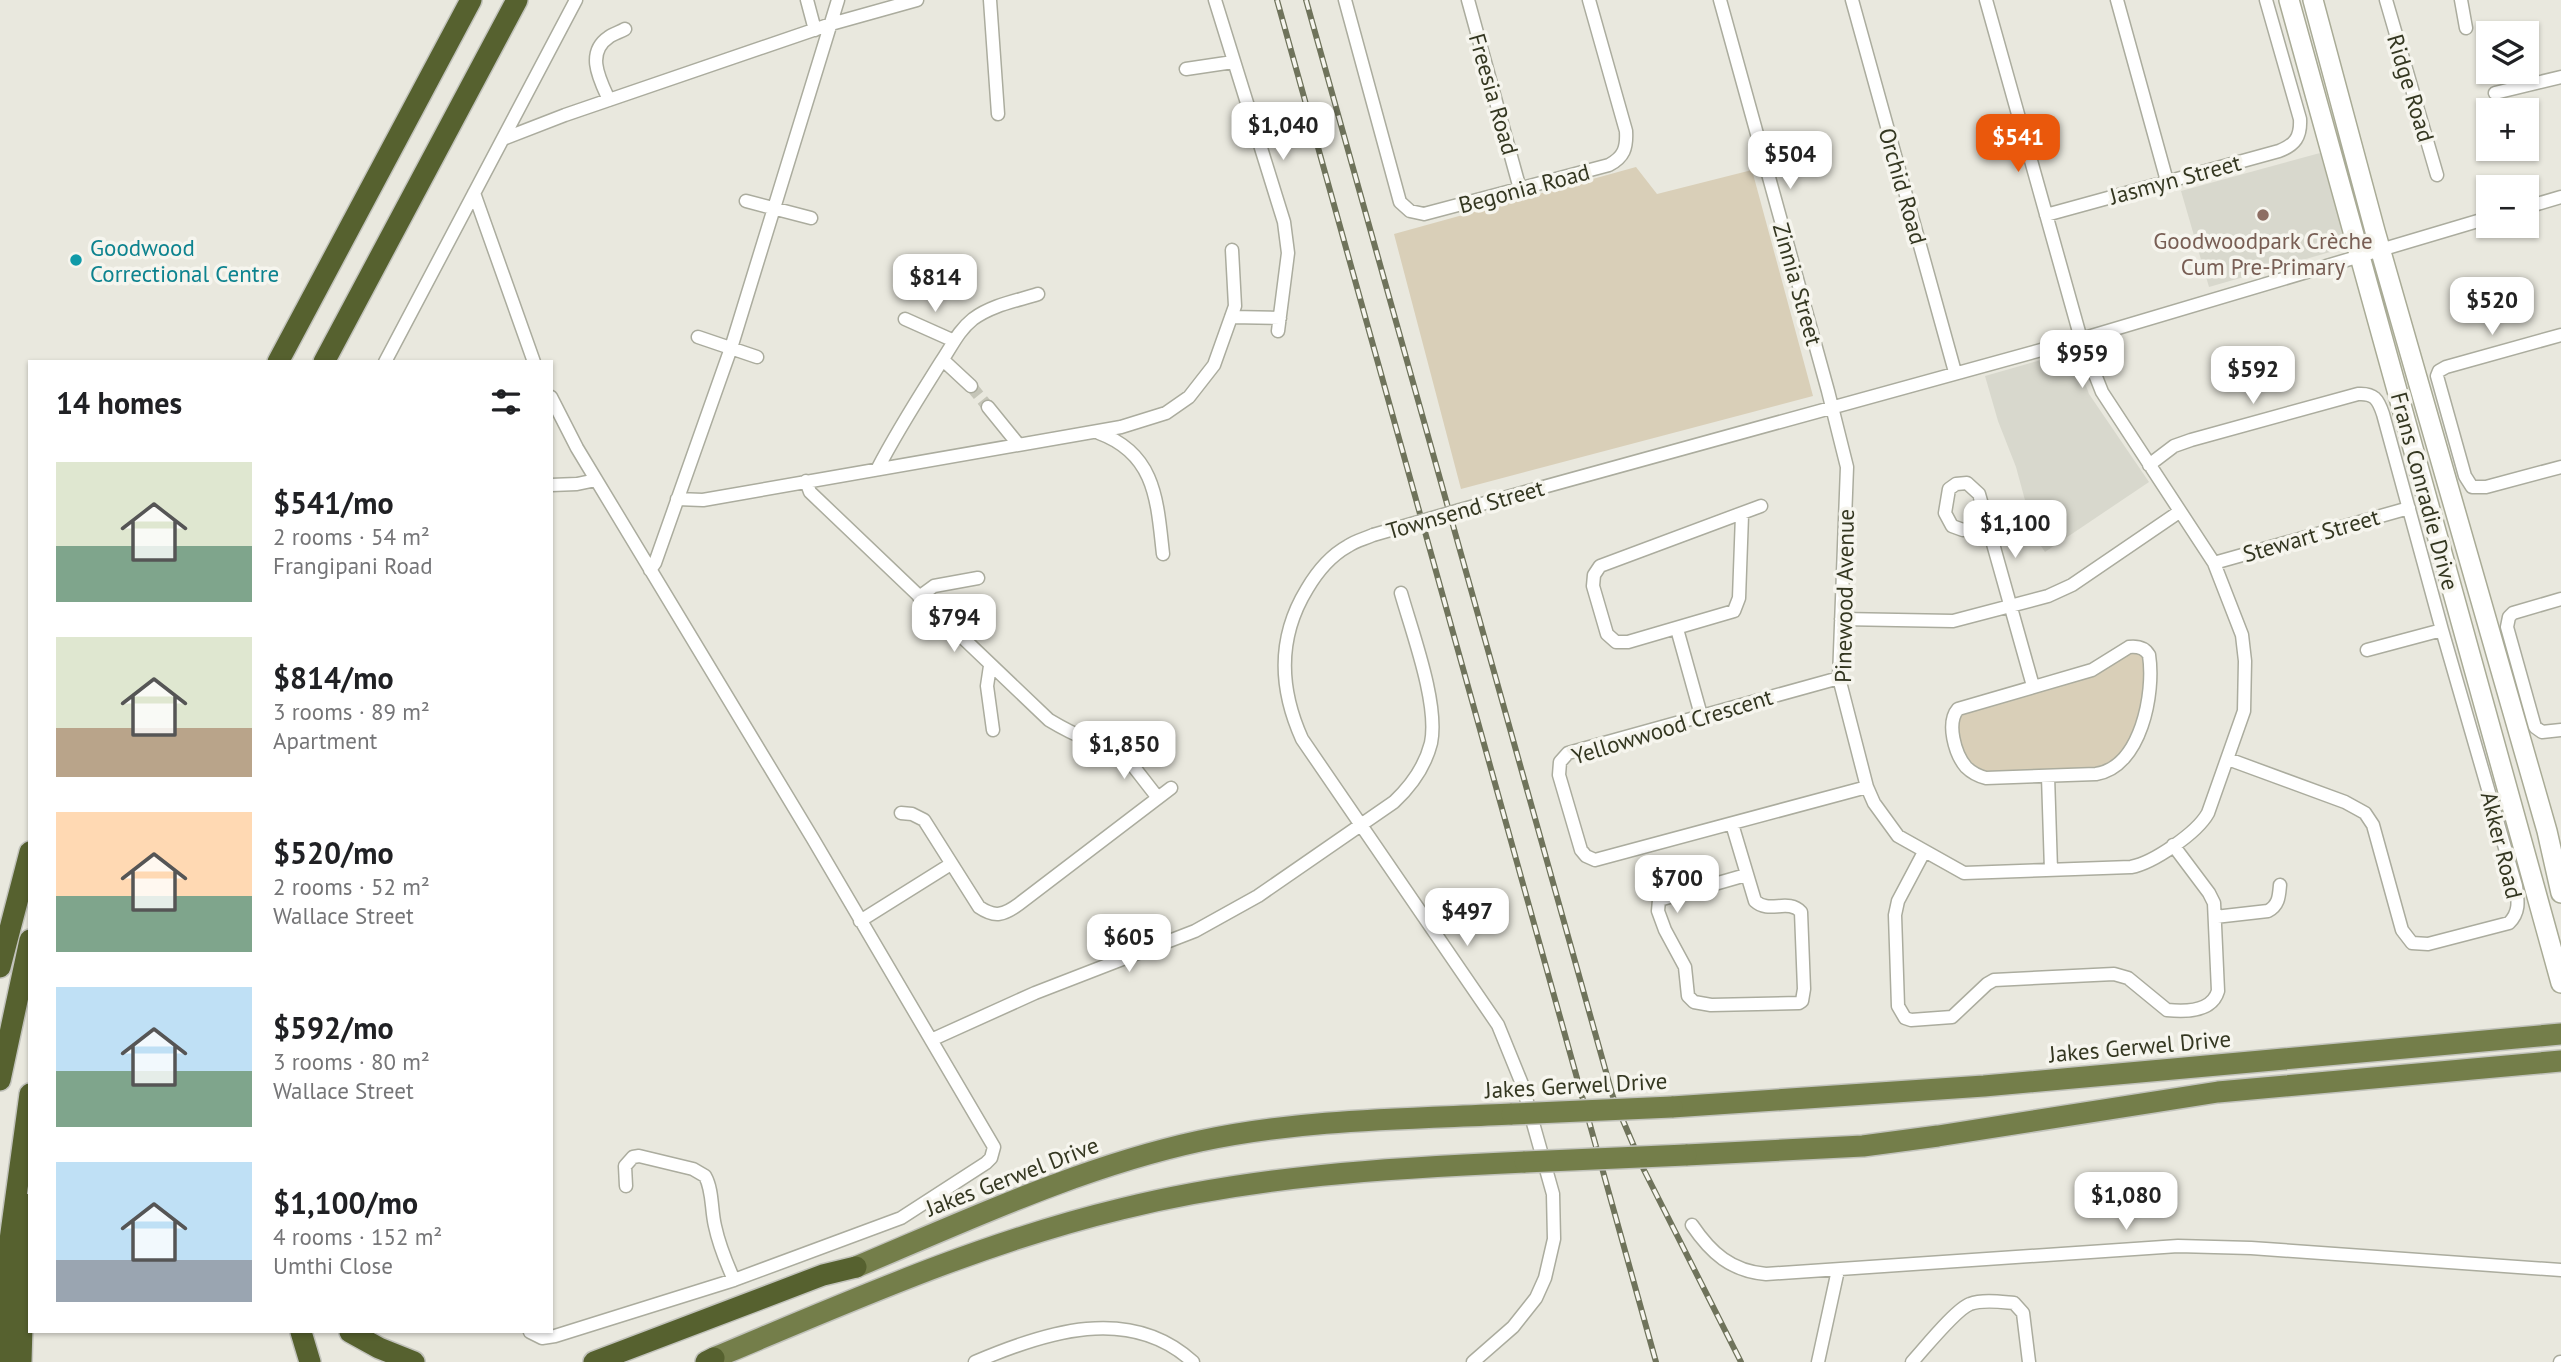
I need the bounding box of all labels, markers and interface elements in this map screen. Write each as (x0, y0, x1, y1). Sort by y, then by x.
map controls (2476, 21, 2539, 238)
button: layers (2476, 21, 2539, 84)
street label: Freesia Road (1463, 30, 1525, 158)
street label: Ridge Road (2381, 31, 2441, 145)
button: + (2476, 98, 2539, 161)
pin: $1,040 (1226, 102, 1340, 162)
text: $1,040 (1247, 110, 1319, 139)
pin: $541 (1977, 114, 2059, 174)
text: $541 (1992, 122, 2044, 151)
street label: Orchid Road (1873, 124, 1933, 248)
pin: $504 (1749, 132, 1831, 191)
text: $504 (1764, 139, 1816, 168)
street label: Jasmyn Street (2105, 148, 2244, 211)
street label: Begonia Road (1455, 157, 1593, 219)
button: − (2476, 175, 2539, 238)
marker: Goodwoodpark Crèche Cum Pre-Primary (2255, 207, 2271, 223)
street label: Zinnia Street (1767, 219, 1829, 349)
place label: Goodwoodpark Crèche Cum Pre-Primary (2153, 226, 2373, 281)
place label: Goodwood Correctional Centre (90, 233, 279, 288)
marker: Goodwood Correctional Centre (68, 252, 84, 268)
pin: $814 (894, 254, 976, 314)
text: $814 (909, 262, 961, 291)
pin: $520 (2451, 278, 2533, 337)
text: $520 (2466, 285, 2518, 314)
pin: $959 (2041, 330, 2123, 390)
text: $959 (2056, 338, 2108, 367)
pin: $592 (2212, 346, 2294, 406)
text: $592 (2227, 354, 2279, 383)
text: 14 homes (56, 383, 182, 422)
icon: filters (487, 383, 525, 421)
street label: Frans Conradie Drive (2385, 389, 2465, 593)
street label: Townsend Street (1383, 473, 1547, 545)
text: $541/mo (273, 483, 394, 522)
icon: home (112, 490, 196, 574)
pin: $1,100 (1958, 500, 2072, 560)
street label: Stewart Street (2239, 502, 2383, 568)
text: $1,100 (1979, 508, 2051, 537)
street label: Pinewood Avenue (1828, 509, 1860, 683)
text: 2 rooms · 54 m² (273, 522, 430, 551)
text: Frangipani Road (273, 551, 433, 580)
pin: $794 (913, 594, 995, 654)
text: $794 (928, 602, 980, 631)
text: $814/mo (273, 658, 394, 697)
icon: home (112, 665, 196, 749)
street label: Yellowwood Crescent (1568, 682, 1776, 770)
text: 3 rooms · 89 m² (273, 697, 430, 726)
pin: $1,850 (1067, 722, 1181, 781)
text: Apartment (273, 726, 377, 755)
text: $1,850 (1088, 729, 1160, 758)
street label: Akker Road (2475, 788, 2529, 902)
text: $520/mo (273, 833, 394, 872)
icon: home (112, 840, 196, 924)
pin: $700 (1636, 856, 1718, 915)
text: $700 (1651, 863, 1703, 892)
text: 2 rooms · 52 m² (273, 872, 430, 901)
pin: $497 (1426, 888, 1508, 948)
text: $497 (1441, 896, 1493, 925)
text: Wallace Street (273, 901, 414, 930)
pin: $605 (1088, 914, 1170, 974)
text: $605 (1103, 922, 1155, 951)
text: $592/mo (273, 1008, 394, 1047)
icon: home (112, 1015, 196, 1099)
street label: Jakes Gerwel Drive (2047, 1024, 2232, 1068)
text: 3 rooms · 80 m² (273, 1047, 430, 1076)
street label: Jakes Gerwel Drive (1483, 1066, 1668, 1104)
text: Wallace Street (273, 1076, 414, 1105)
street label: Jakes Gerwel Drive (921, 1130, 1102, 1223)
pin: $1,080 (2069, 1172, 2183, 1232)
text: $1,080 (2090, 1180, 2162, 1209)
text: $1,100/mo (273, 1183, 418, 1222)
icon: home (112, 1190, 196, 1274)
text: 4 rooms · 152 m² (273, 1222, 442, 1251)
text: Umthi Close (273, 1251, 393, 1280)

